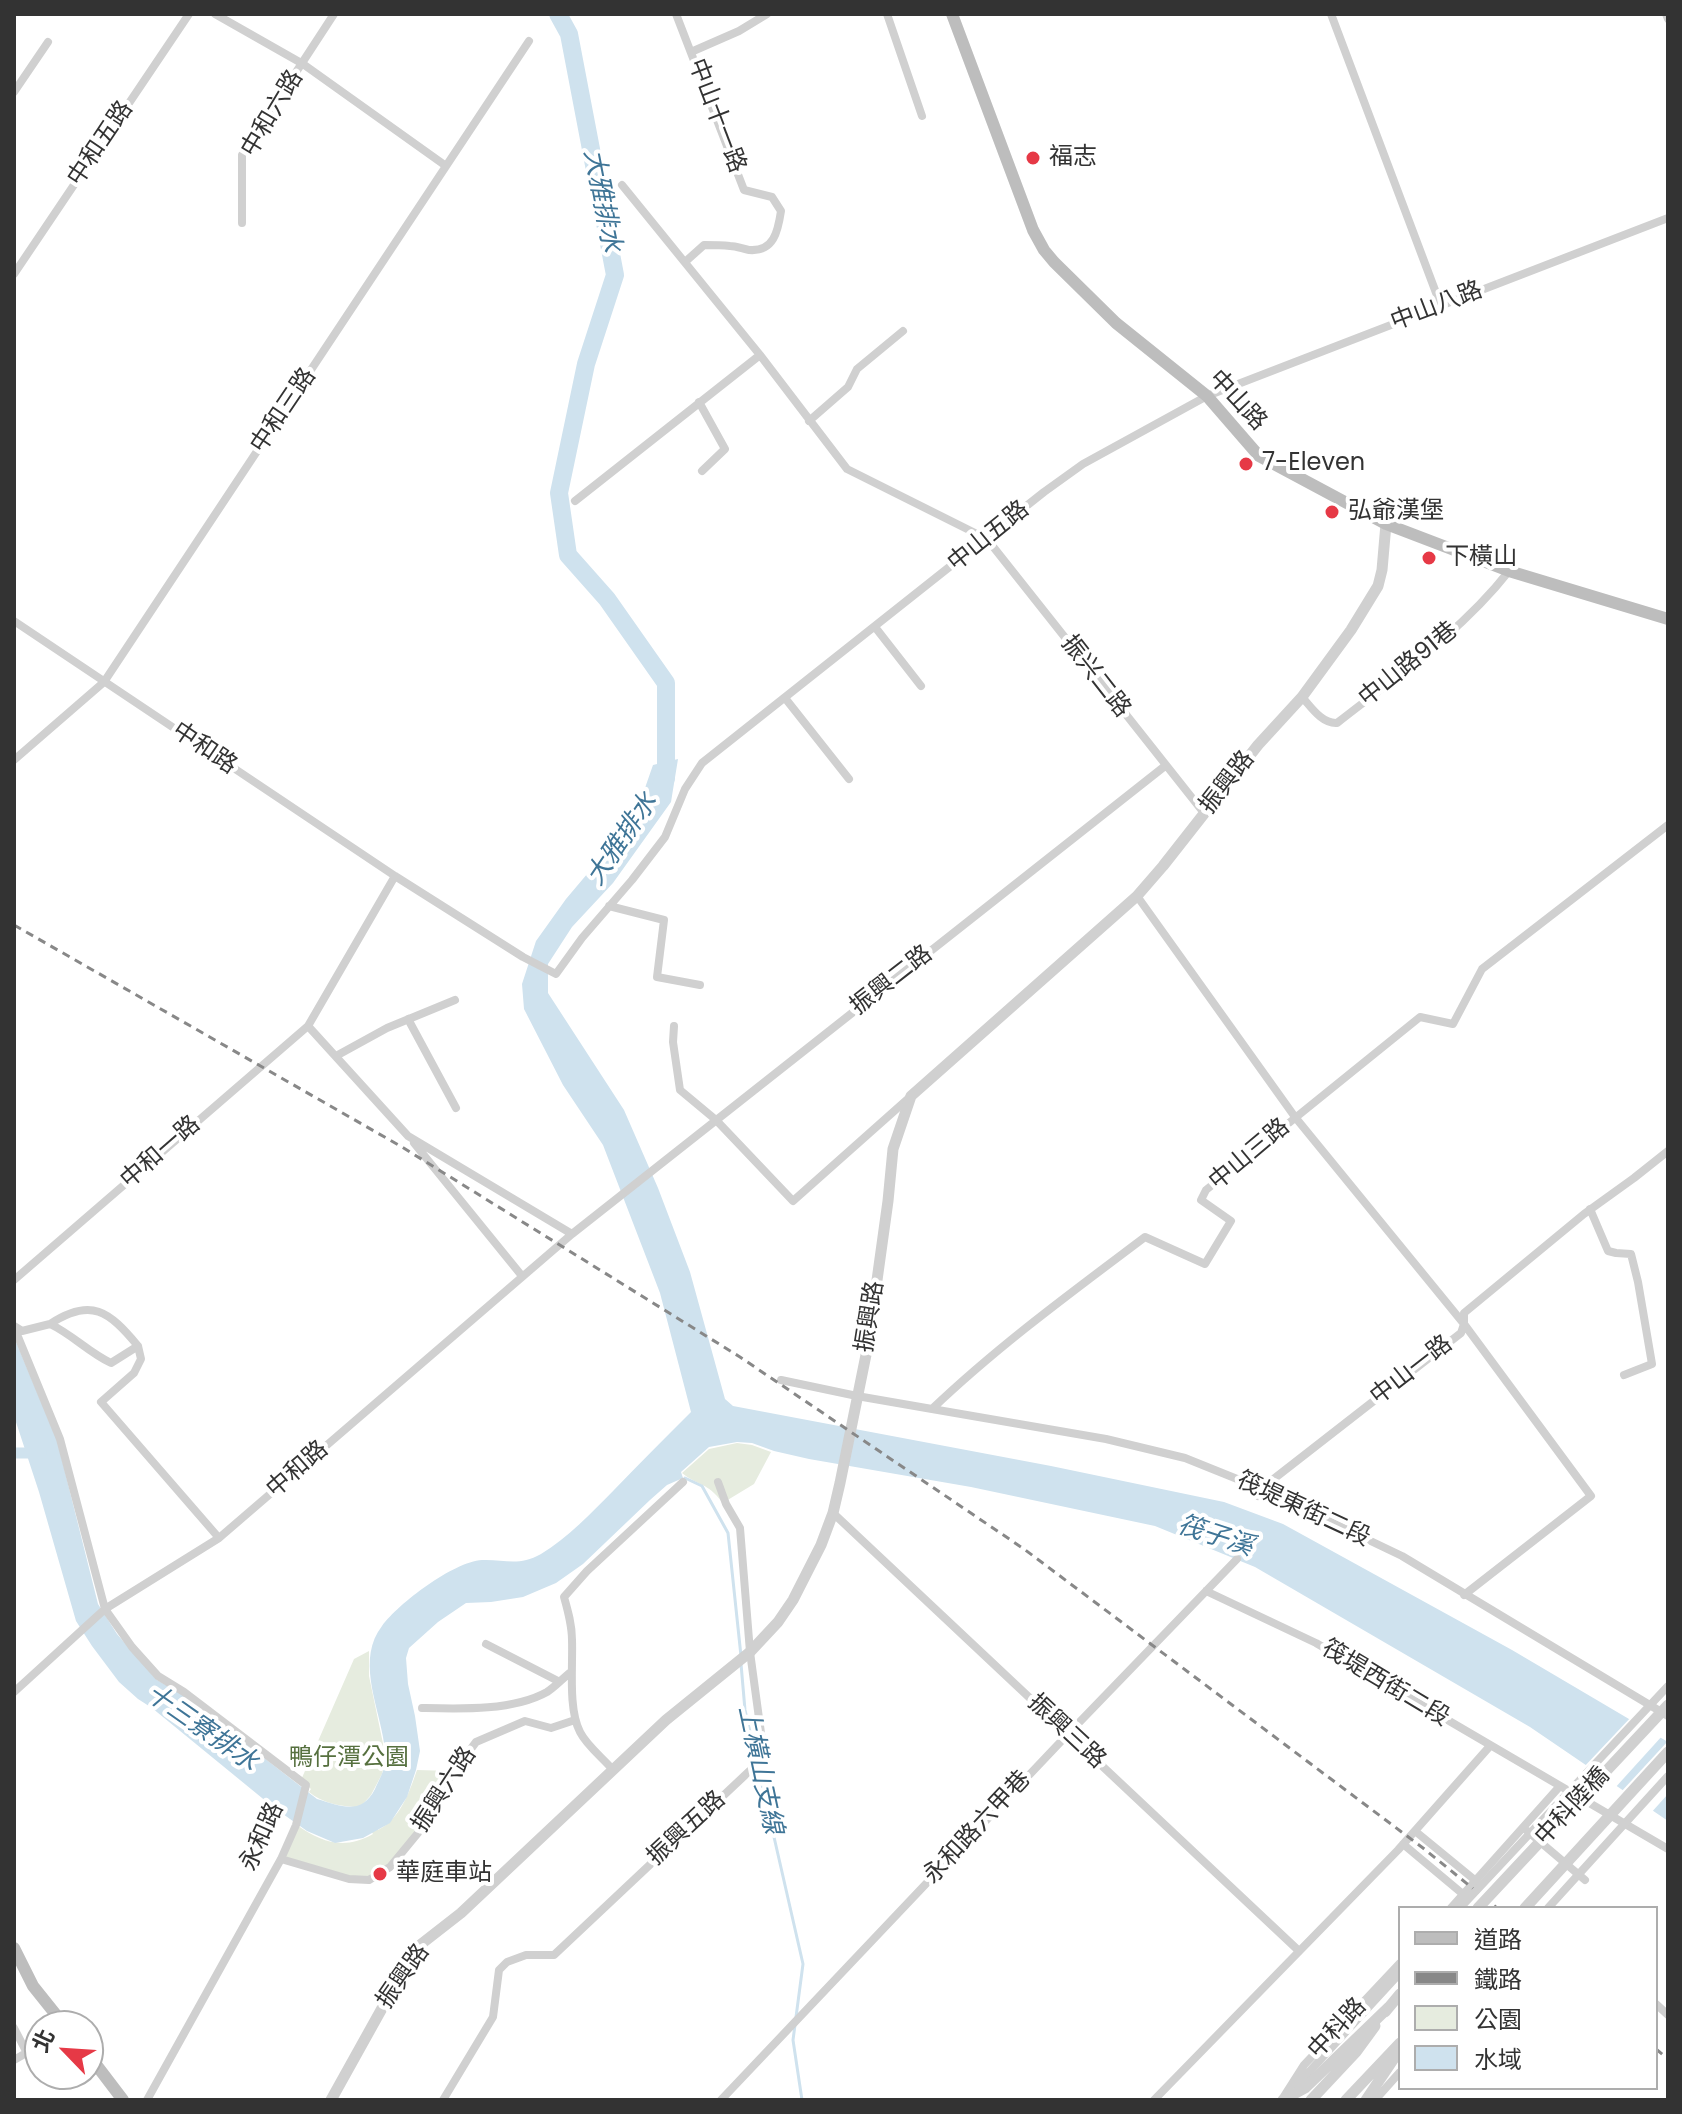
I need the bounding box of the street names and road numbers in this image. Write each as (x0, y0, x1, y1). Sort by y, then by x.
street label: 中山十一路 (681, 55, 751, 177)
street label: 中和六路 (236, 65, 310, 163)
street label: 中和五路 (62, 96, 140, 192)
street label: 中山八路 (1387, 276, 1487, 338)
street label: 中和三路 (245, 363, 323, 459)
street label: 中山路 (1202, 365, 1272, 437)
street label: 中山五路 (943, 496, 1035, 578)
street label: 中山路91巷 (1354, 616, 1464, 714)
street label: 振兴二路 (1054, 630, 1136, 724)
street label: 中和路 (166, 717, 242, 781)
street label: 振興路 (1194, 746, 1262, 820)
street label: 振興二路 (845, 940, 939, 1022)
street label: 中和一路 (115, 1111, 207, 1195)
street label: 中山三路 (1204, 1113, 1296, 1197)
street label: 振興路 (851, 1279, 891, 1355)
street label: 中山一路 (1365, 1330, 1459, 1412)
street label: 中和路 (261, 1436, 335, 1504)
street label: 筏堤東街二段 (1232, 1467, 1374, 1553)
street label: 筏堤西街二段 (1316, 1635, 1454, 1733)
street label: 振興三路 (1021, 1689, 1111, 1775)
street label: 振興六路 (407, 1742, 483, 1838)
street label: 中科陸橋 (1530, 1762, 1616, 1852)
street label: 永和路六甲巷 (918, 1766, 1038, 1890)
street label: 振興五路 (642, 1786, 732, 1872)
street label: 永和路 (235, 1798, 291, 1876)
street label: 振興路 (372, 1939, 436, 2015)
street label: 中科路 (1303, 1993, 1373, 2065)

